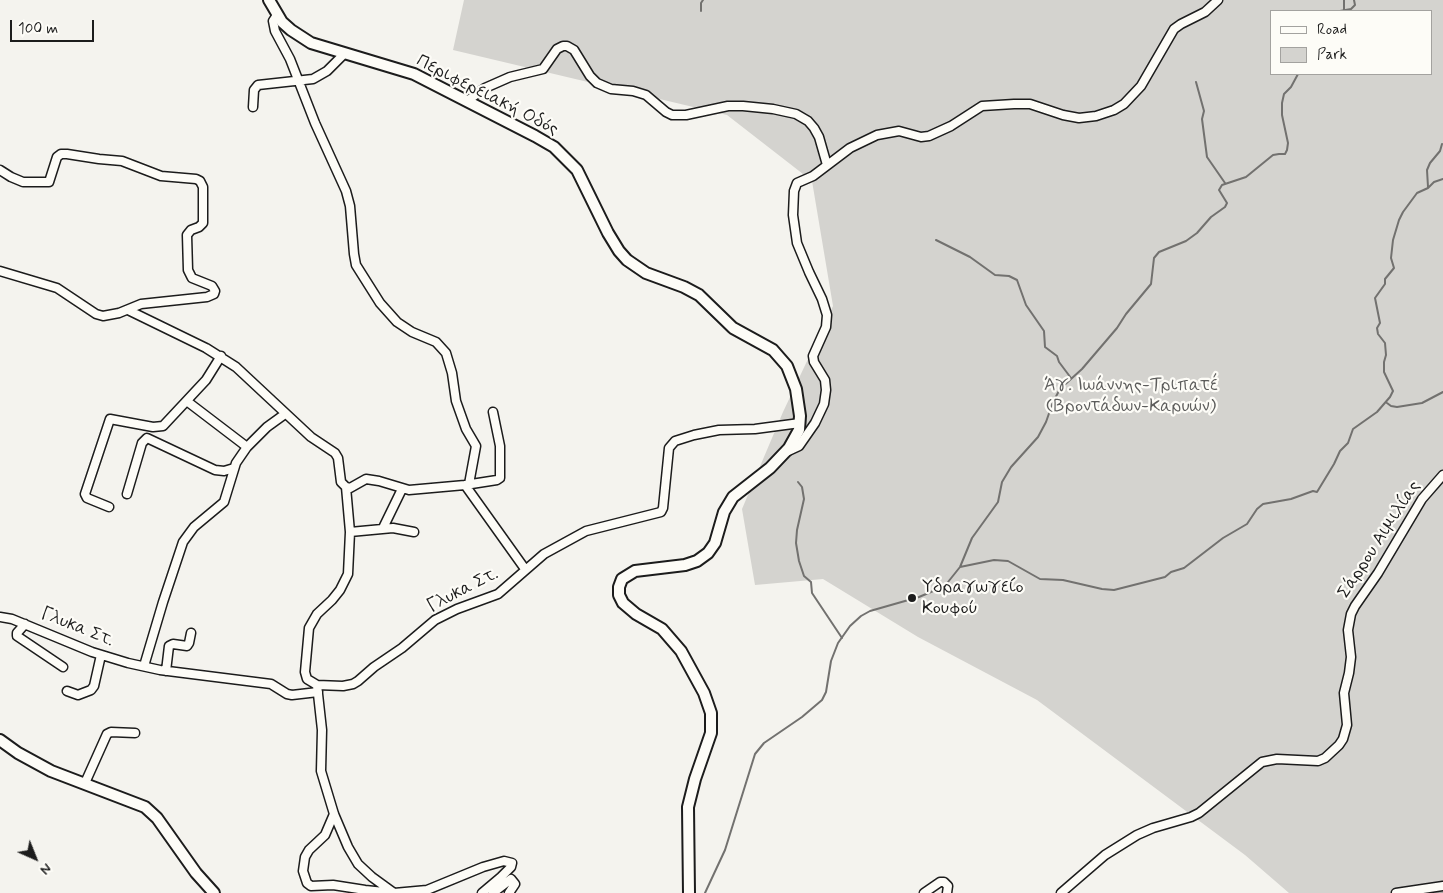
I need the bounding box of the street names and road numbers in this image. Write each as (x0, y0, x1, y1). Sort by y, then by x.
street label: Περιφερειακή Οδός (412, 51, 562, 141)
street label: Σάρρου Αιμιλίας (1334, 477, 1426, 603)
street label: Γλυκα Στ. (424, 564, 502, 618)
street label: Γλυκα Στ. (37, 604, 117, 652)

